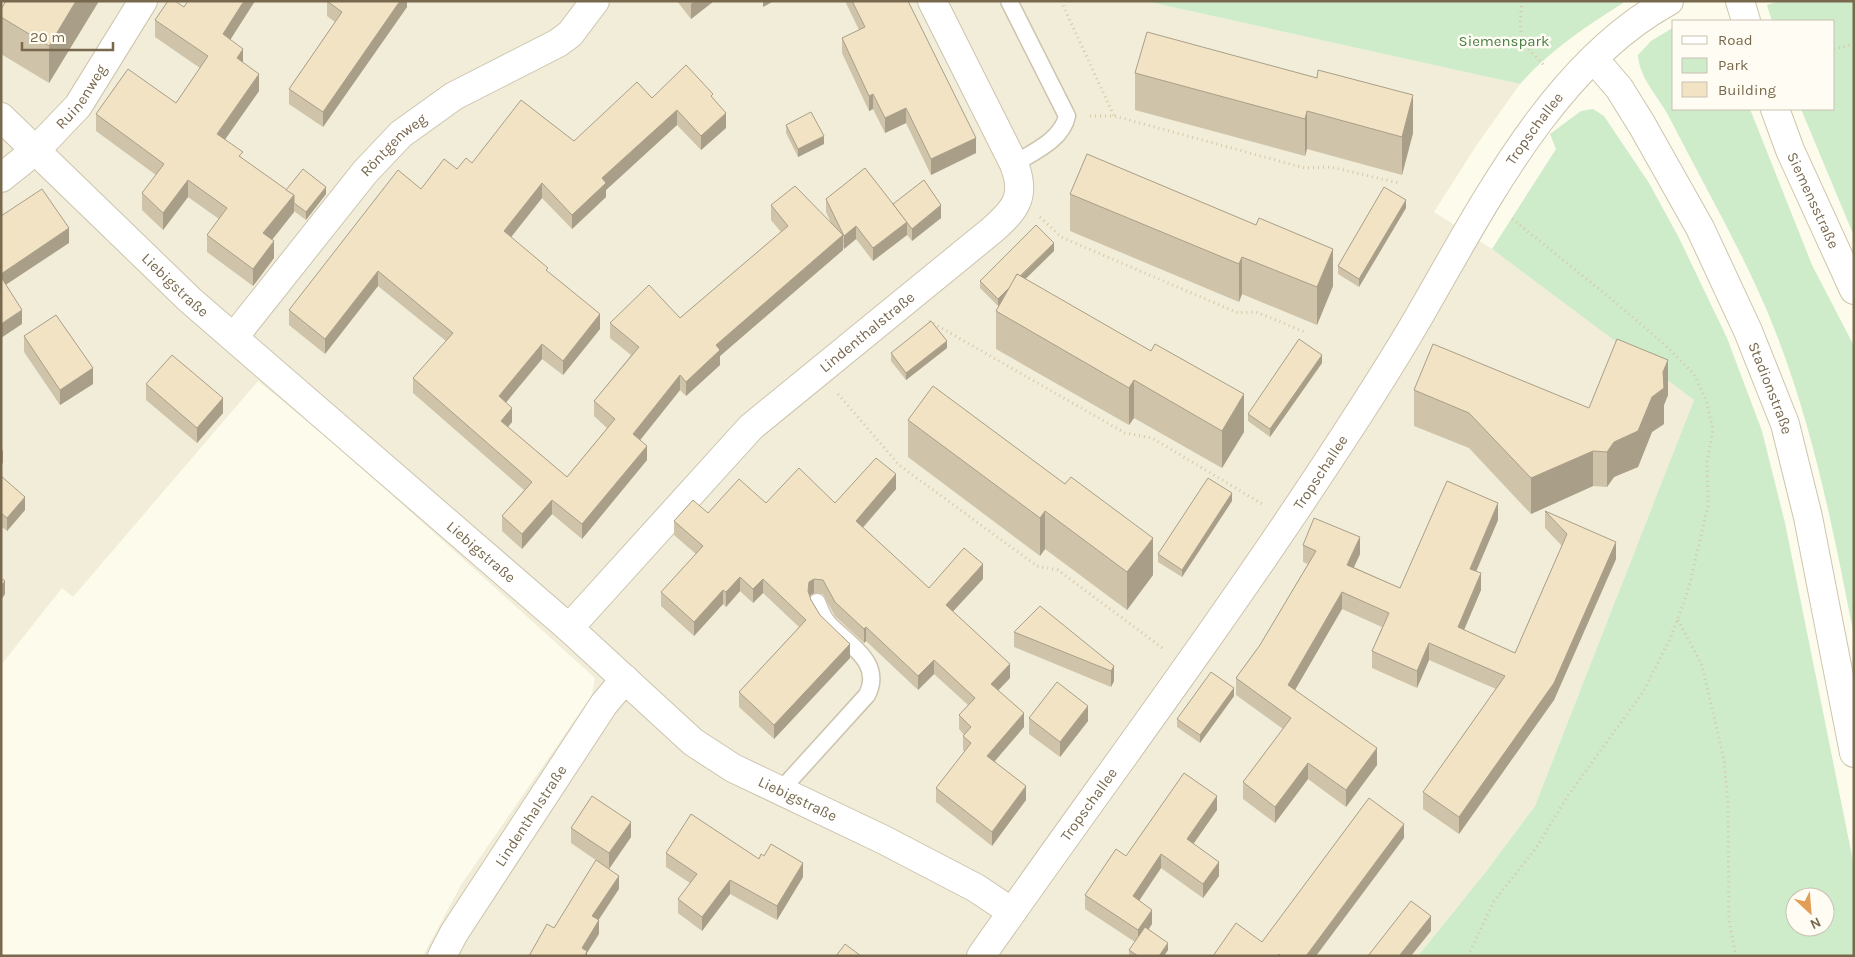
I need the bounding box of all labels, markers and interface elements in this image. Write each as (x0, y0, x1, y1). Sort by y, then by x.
scale bar (22, 20, 114, 52)
legend (1672, 20, 1835, 110)
text: 20 m (30, 28, 65, 46)
text: Road (1718, 31, 1753, 49)
park label: Siemenspark (1459, 32, 1549, 50)
text: Park (1718, 56, 1748, 74)
street label: Ruinenweg (52, 61, 111, 133)
text: Building (1718, 81, 1776, 99)
street label: Tropschallee (1502, 89, 1567, 168)
street label: Röntgenweg (356, 109, 430, 180)
street label: Siemensstraße (1783, 149, 1843, 251)
street label: Liebigstraße (138, 249, 212, 321)
street label: Lindenthalstraße (816, 288, 918, 376)
street label: Stadionstraße (1744, 339, 1796, 436)
street label: Tropschallee (1289, 432, 1352, 513)
street label: Liebigstraße (443, 517, 519, 587)
street label: Lindenthalstraße (491, 762, 570, 870)
street label: Tropschallee (1057, 764, 1121, 844)
street label: Liebigstraße (755, 772, 840, 825)
north arrow (1785, 887, 1835, 937)
text: N (1807, 913, 1824, 933)

